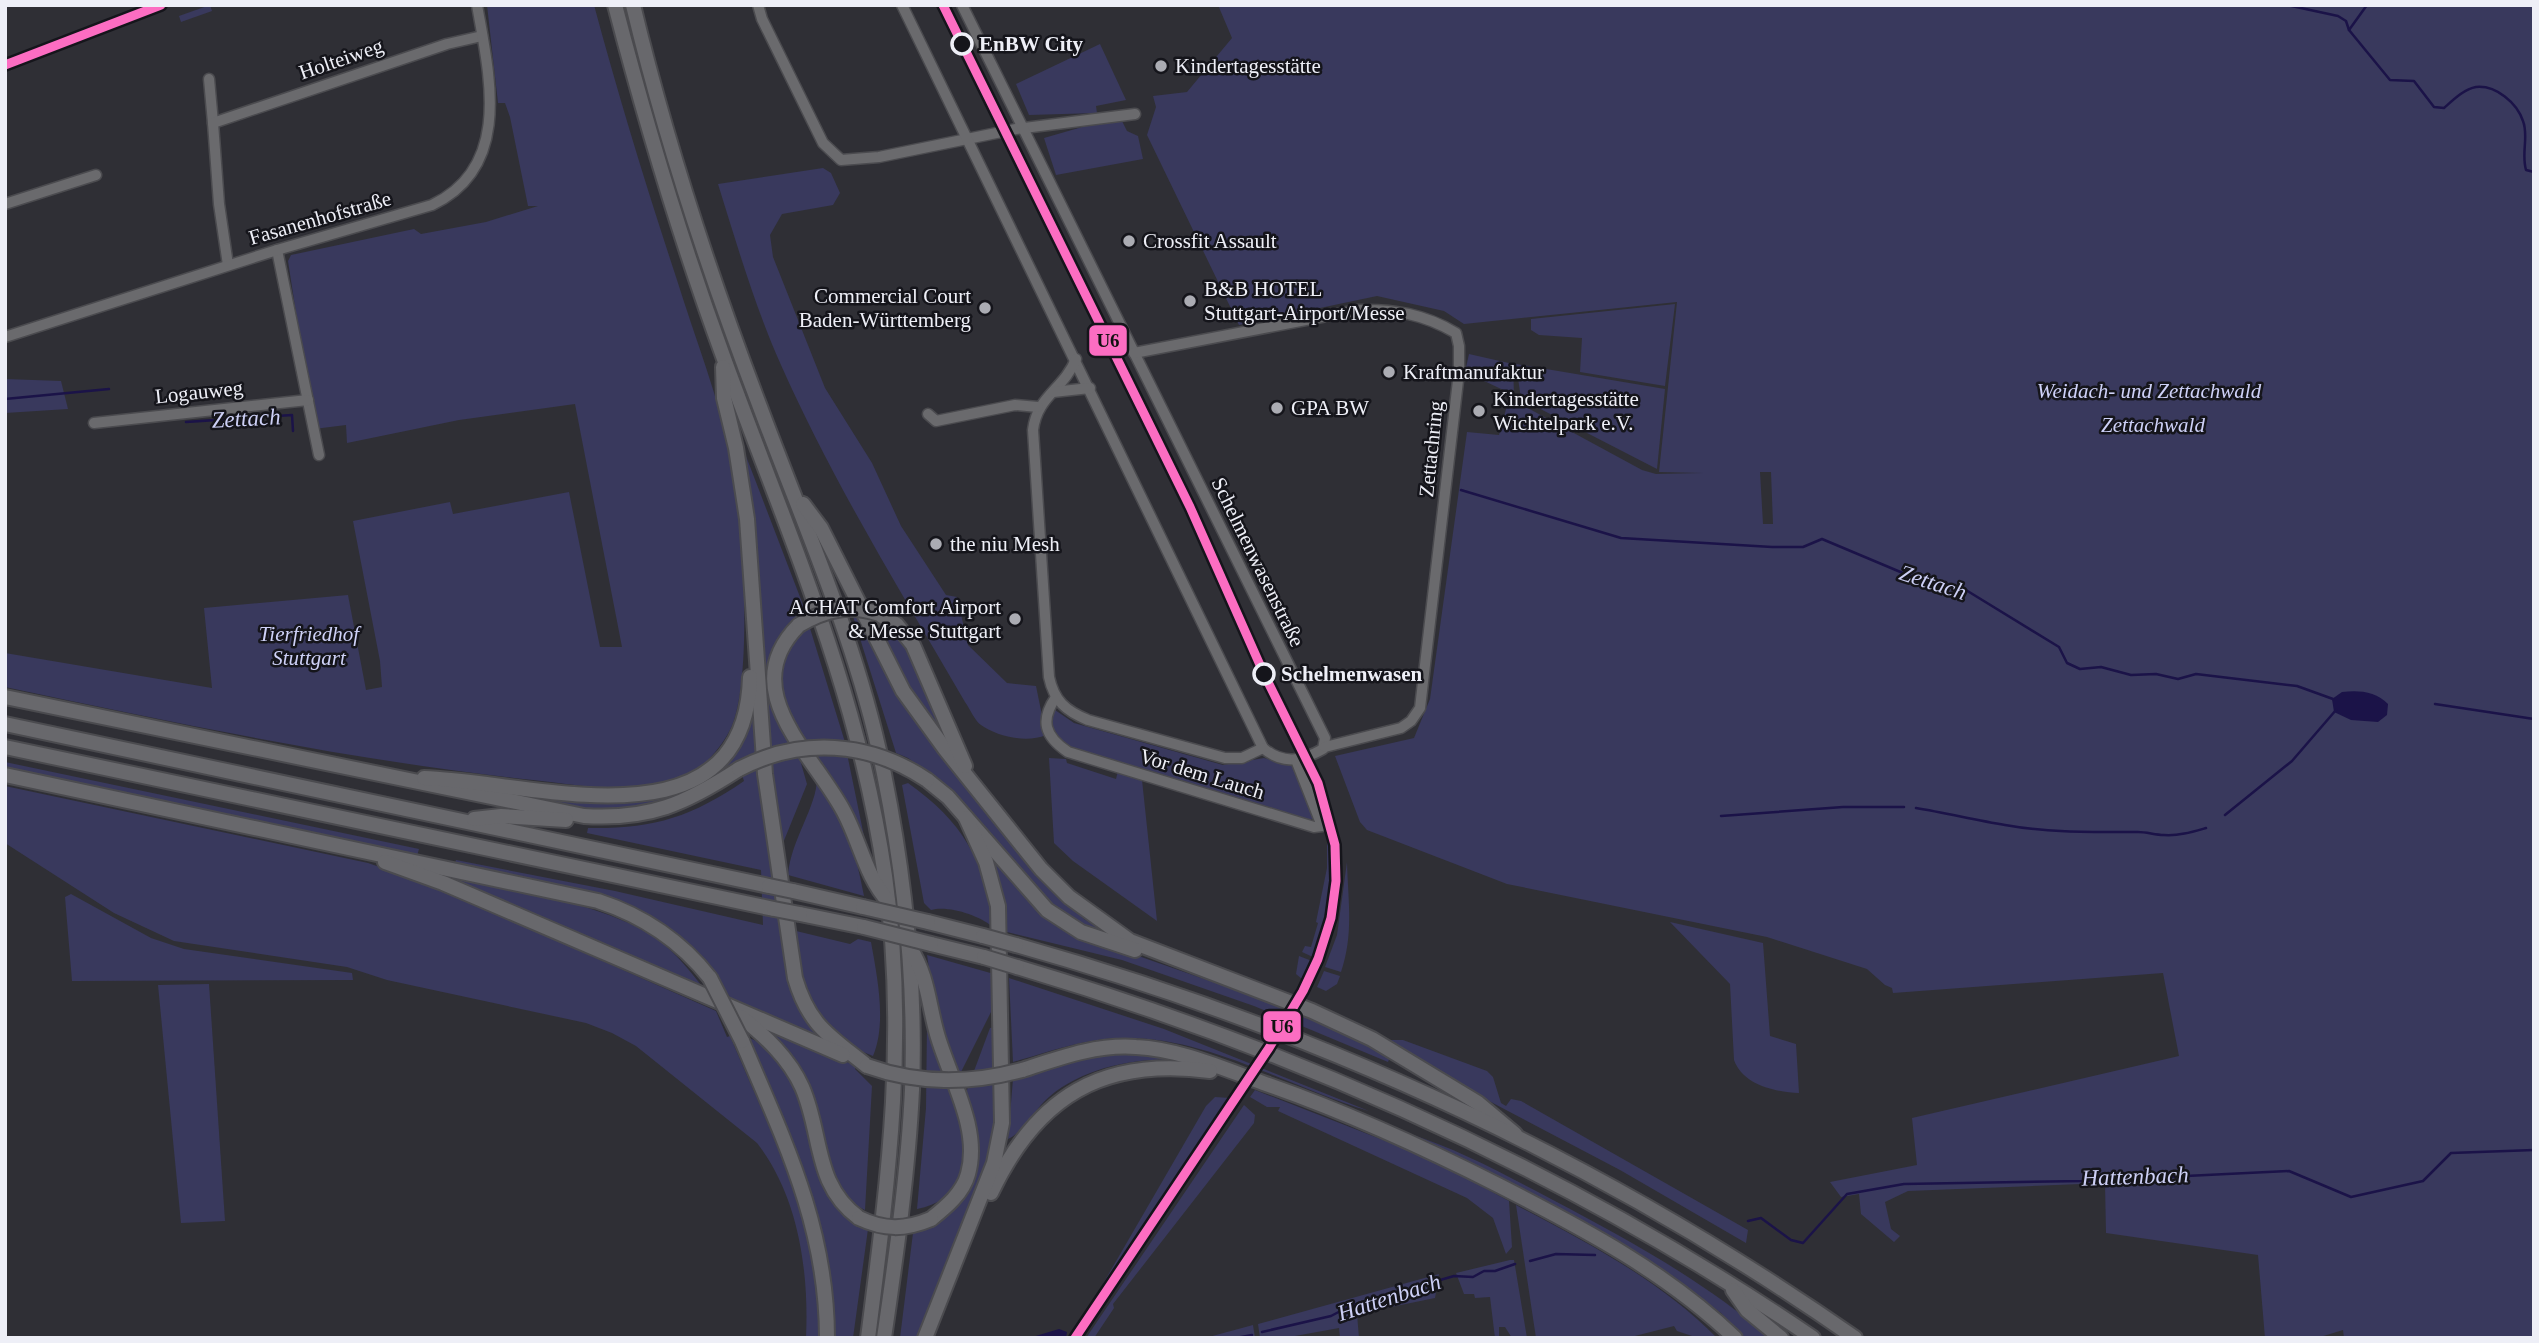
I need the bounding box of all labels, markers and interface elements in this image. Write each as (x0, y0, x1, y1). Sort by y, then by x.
place label: EnBW City (979, 32, 1084, 56)
street label: Holteiweg (296, 33, 387, 85)
marker: EnBW City (951, 33, 973, 55)
place label: Kindertagesstätte (1175, 54, 1321, 78)
marker: Kindertagesstätte (1153, 58, 1169, 74)
street label: Fasanenhofstraße (246, 186, 394, 250)
place label: Crossfit Assault (1143, 229, 1277, 253)
marker: Crossfit Assault (1121, 233, 1137, 249)
place label: B&B HOTEL Stuttgart-Airport/Messe (1204, 277, 1405, 325)
place label: Commercial Court Baden-Württemberg (799, 284, 971, 332)
marker: B&B HOTEL Stuttgart-Airport/Messe (1182, 293, 1198, 309)
marker: Commercial Court Baden-Württemberg (977, 300, 993, 316)
line badge: U6 (1088, 324, 1128, 357)
text: U6 (1096, 330, 1120, 351)
place label: Kraftmanufaktur (1403, 360, 1544, 384)
marker: Kraftmanufaktur (1381, 364, 1397, 380)
street label: Logauweg (154, 375, 245, 409)
park label: Weidach- und Zettachwald (2037, 379, 2262, 403)
place label: Kindertagesstätte Wichtelpark e.V. (1493, 387, 1639, 435)
place label: GPA BW (1291, 396, 1369, 420)
street label: Zettachring (1414, 399, 1448, 498)
marker: GPA BW (1269, 400, 1285, 416)
marker: Kindertagesstätte Wichtelpark e.V. (1471, 403, 1487, 419)
water label: Zettach (211, 404, 281, 433)
park label: Zettachwald (2101, 413, 2205, 437)
street label: Schelmenwasenstraße (1207, 473, 1309, 651)
place label: the niu Mesh (950, 532, 1060, 556)
marker: the niu Mesh (928, 536, 944, 552)
water label: Zettach (1896, 560, 1970, 605)
place label: ACHAT Comfort Airport & Messe Stuttgart (789, 595, 1001, 643)
marker: ACHAT Comfort Airport & Messe Stuttgart (1007, 611, 1023, 627)
park label: Tierfriedhof Stuttgart (259, 622, 362, 670)
place label: Schelmenwasen (1281, 662, 1422, 686)
marker: Schelmenwasen (1253, 663, 1275, 685)
street label: Vor dem Lauch (1137, 744, 1268, 804)
line badge: U6 (1262, 1010, 1302, 1043)
text: U6 (1270, 1016, 1294, 1037)
water label: Hattenbach (2080, 1162, 2189, 1191)
water label: Hattenbach (1333, 1269, 1444, 1326)

